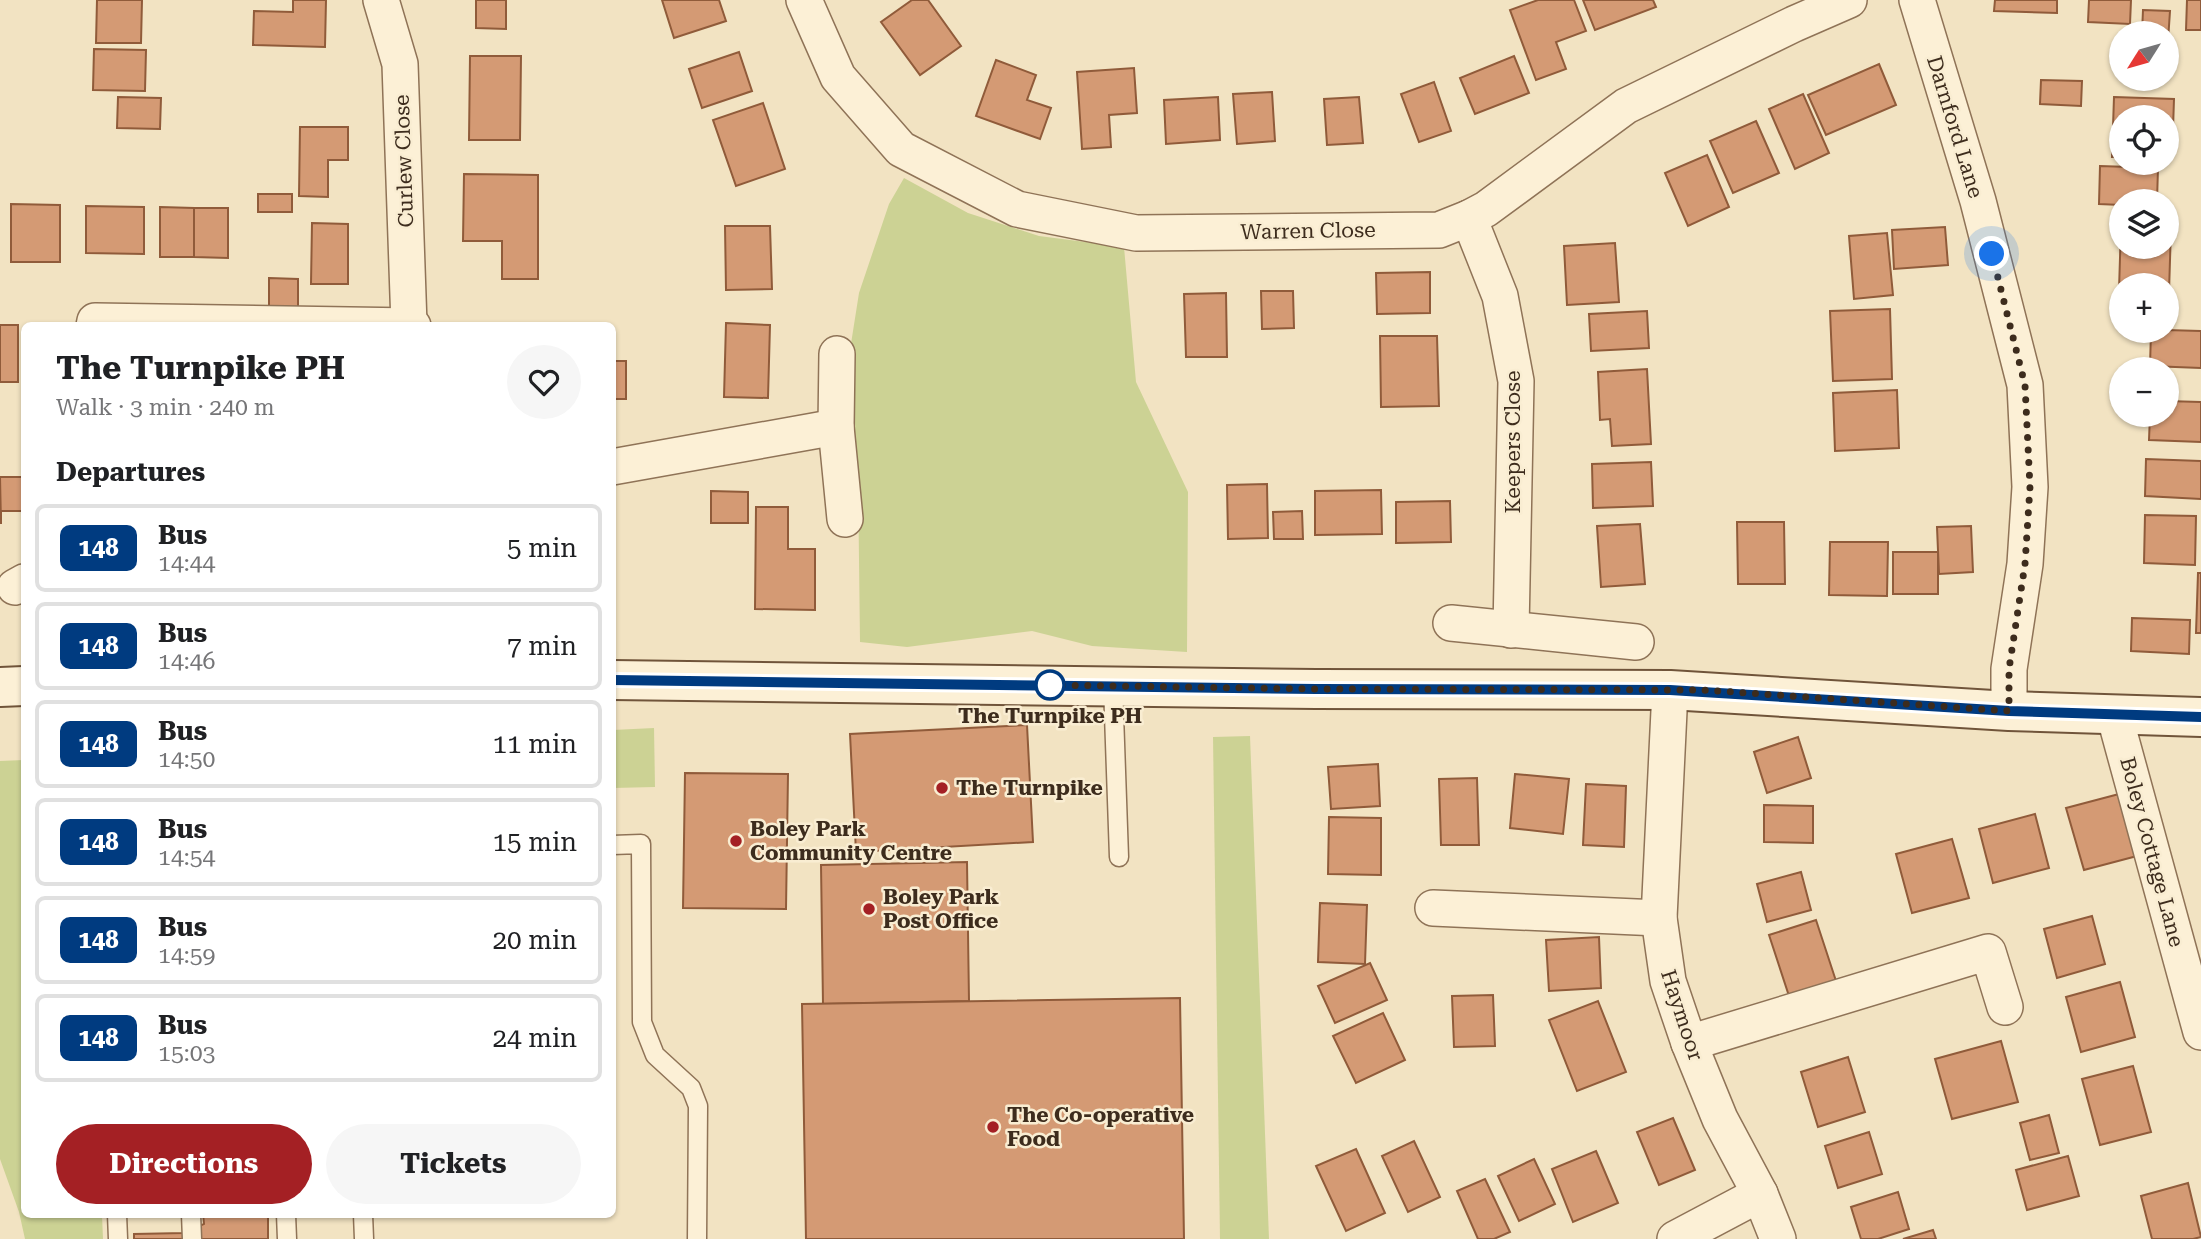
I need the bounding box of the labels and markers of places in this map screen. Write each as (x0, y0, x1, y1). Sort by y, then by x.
marker: The Turnpike PH (1035, 670, 1065, 700)
place label: The Turnpike PH (958, 704, 1142, 728)
place label: The Turnpike (956, 776, 1103, 800)
marker: The Turnpike (934, 780, 950, 796)
place label: Boley Park Community Centre (750, 817, 952, 865)
marker: Boley Park Community Centre (728, 833, 744, 849)
place label: Boley Park Post Office (883, 885, 1000, 933)
marker: Boley Park Post Office (861, 901, 877, 917)
place label: The Co-operative Food (1007, 1103, 1194, 1151)
marker: The Co-operative Food (985, 1119, 1001, 1135)

